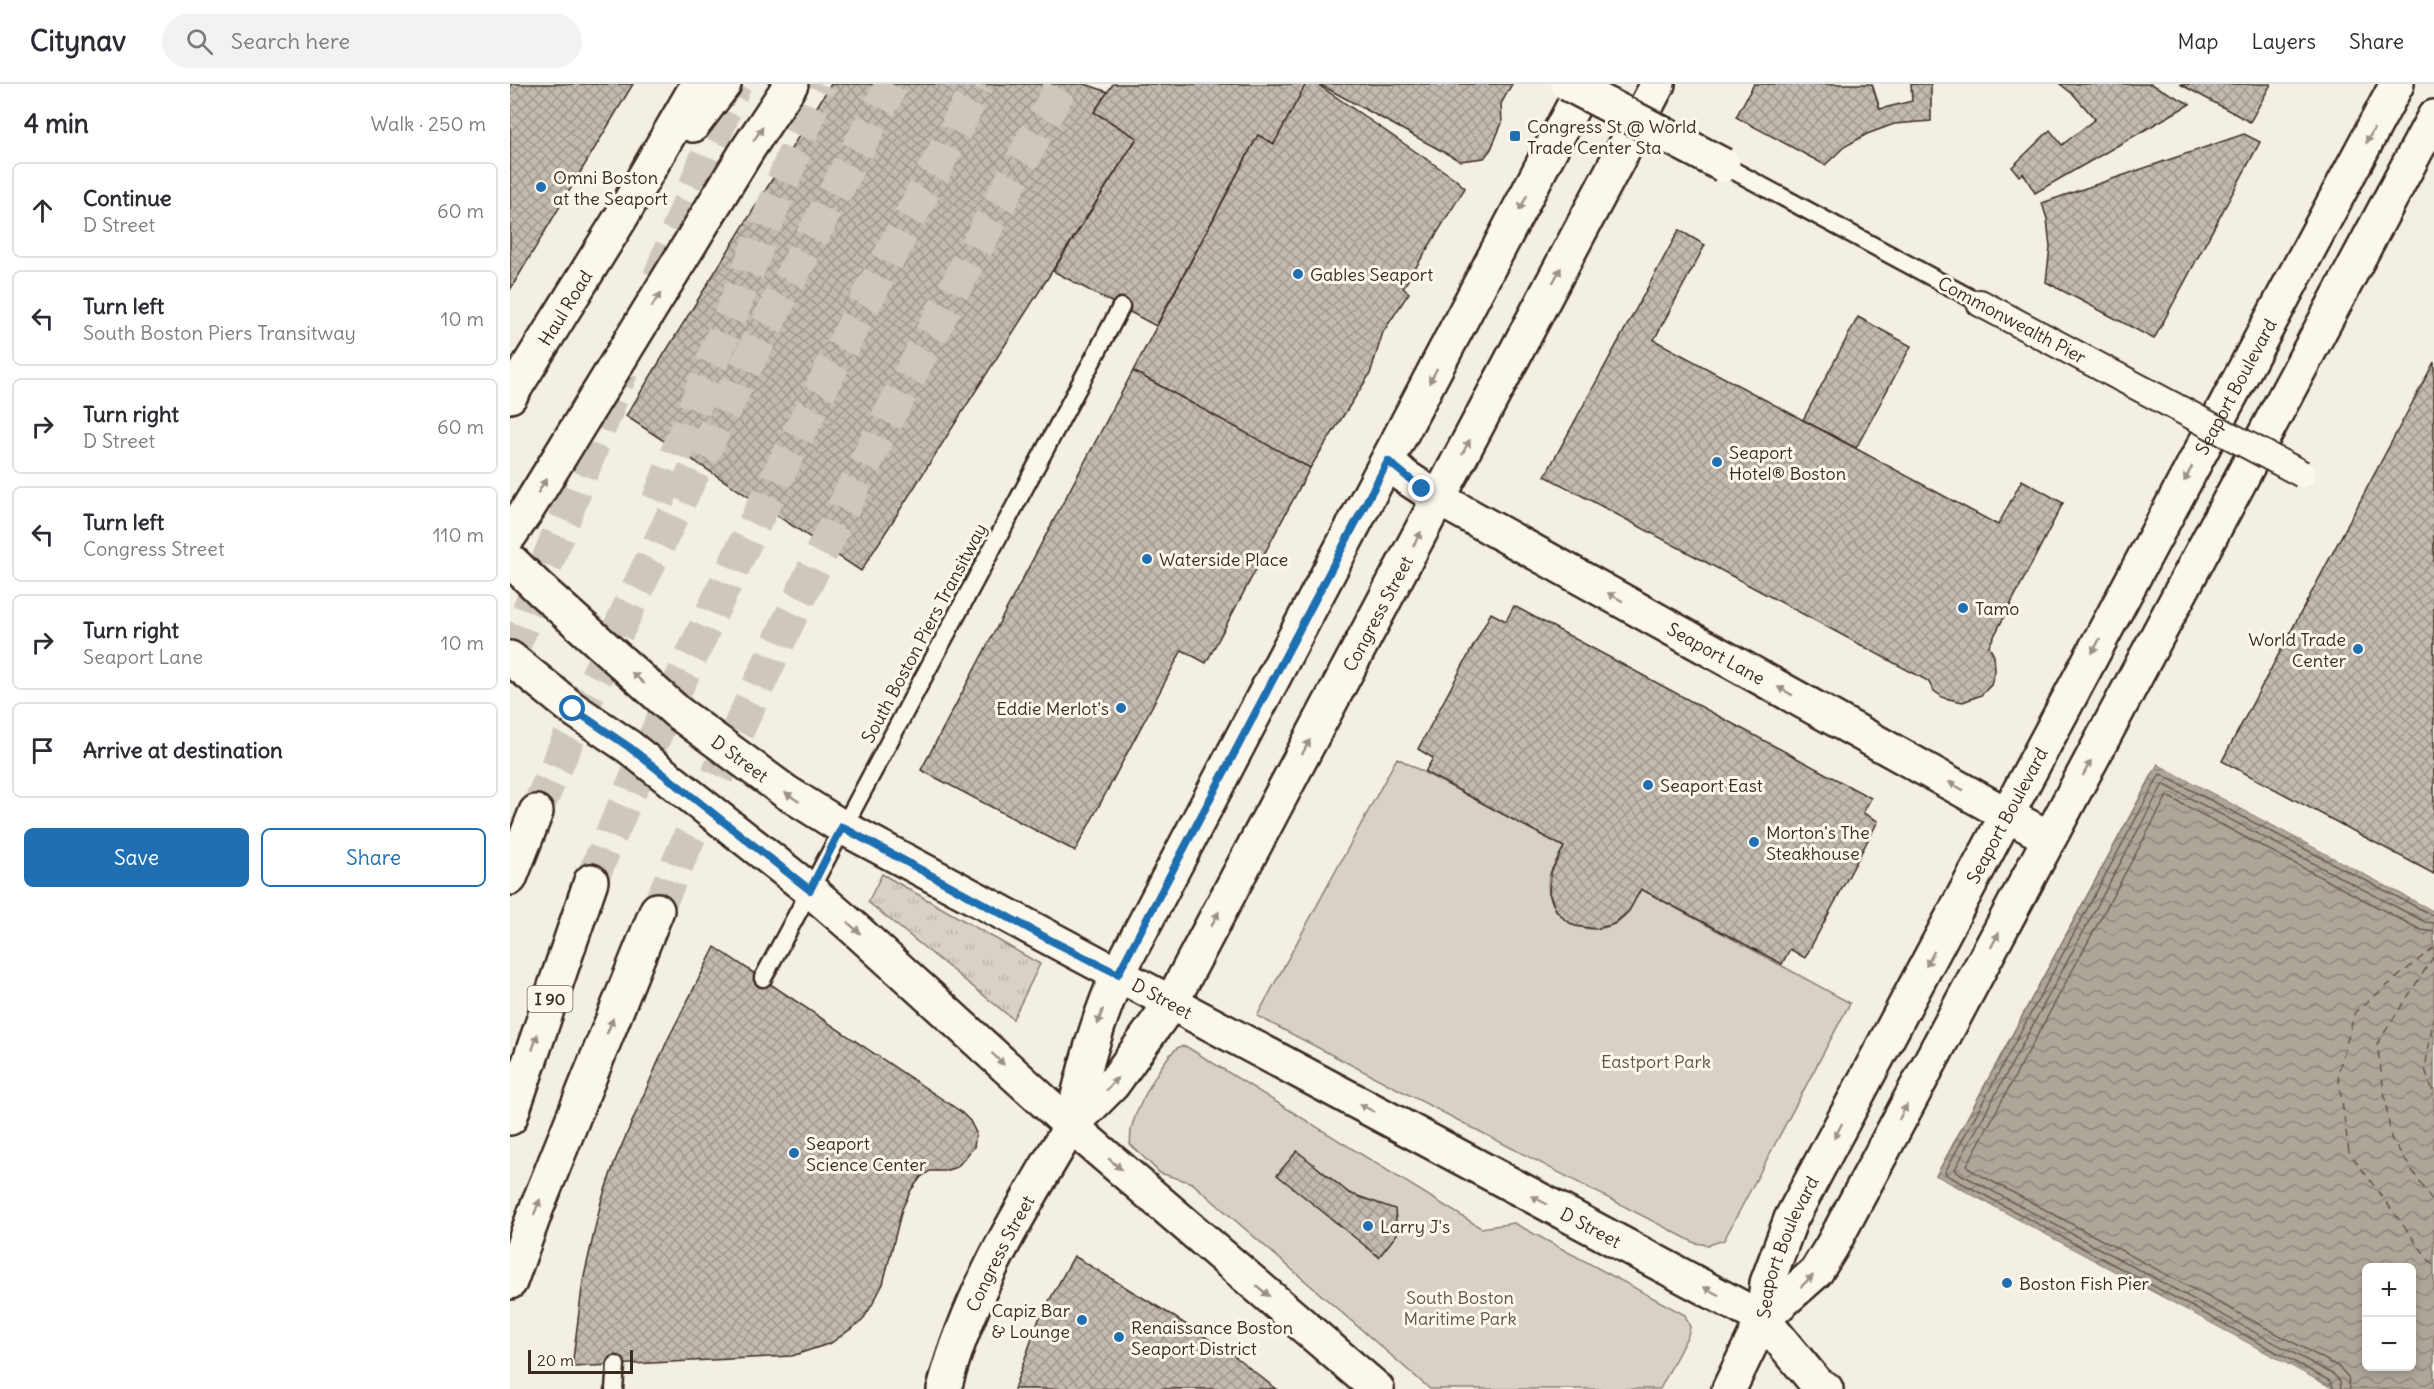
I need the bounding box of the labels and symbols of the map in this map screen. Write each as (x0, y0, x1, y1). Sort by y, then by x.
place label: Congress St @ World Trade Center Sta (1527, 115, 1697, 159)
one-way arrow (752, 126, 763, 142)
one-way arrow (2365, 127, 2375, 144)
marker: Congress St @ World Trade Center Sta (1508, 129, 1522, 143)
place label: Omni Boston at the Seaport (553, 166, 668, 210)
marker: Omni Boston at the Seaport (534, 180, 548, 194)
one-way arrow (1518, 194, 1528, 211)
place label: Gables Seaport (1310, 263, 1433, 286)
street label: Haul Road (533, 265, 597, 350)
one-way arrow (1552, 266, 1562, 283)
marker: Gables Seaport (1291, 267, 1305, 281)
street label: Commonwealth Pier (1934, 271, 2091, 369)
one-way arrow (650, 292, 661, 308)
street label: Seaport Boulevard (2190, 314, 2281, 459)
one-way arrow (1428, 367, 1438, 384)
one-way arrow (1461, 439, 1471, 456)
place label: Seaport Hotel® Boston (1729, 441, 1846, 485)
marker: Seaport Hotel® Boston (1710, 455, 1724, 469)
one-way arrow (2183, 466, 2193, 483)
route end (1408, 475, 1434, 501)
one-way arrow (537, 478, 548, 494)
street label: South Boston Piers Transitway (856, 519, 992, 747)
one-way arrow (1412, 530, 1422, 547)
place label: Waterside Place (1159, 548, 1288, 571)
marker: Waterside Place (1140, 552, 1154, 566)
street label: Congress Street (1337, 552, 1418, 675)
one-way arrow (1607, 591, 1623, 602)
place label: Tamo (1975, 597, 2019, 620)
marker: Tamo (1956, 601, 1970, 615)
street label: Seaport Lane (1663, 617, 1769, 689)
place label: World Trade Center (2248, 628, 2347, 672)
one-way arrow (2091, 638, 2101, 655)
marker: World Trade Center (2351, 642, 2365, 656)
one-way arrow (631, 672, 646, 685)
one-way arrow (1777, 686, 1793, 697)
route start (559, 695, 585, 721)
place label: Eddie Merlot's (996, 697, 1109, 720)
marker: Eddie Merlot's (1114, 701, 1128, 715)
street label: D Street (707, 730, 773, 787)
one-way arrow (1301, 738, 1311, 755)
street label: Seaport Boulevard (1961, 743, 2052, 887)
one-way arrow (2082, 759, 2092, 776)
place label: Seaport East (1660, 774, 1763, 797)
marker: Seaport East (1641, 778, 1655, 792)
one-way arrow (1947, 781, 1964, 791)
one-way arrow (784, 791, 800, 802)
place label: Morton's The Steakhouse (1766, 821, 1870, 865)
marker: Morton's The Steakhouse (1747, 835, 1761, 849)
one-way arrow (1210, 911, 1220, 928)
one-way arrow (846, 921, 861, 934)
one-way arrow (1990, 931, 2000, 948)
one-way arrow (1925, 951, 1935, 968)
street label: D Street (1128, 973, 1196, 1024)
road number: I 90 (528, 986, 573, 1012)
one-way arrow (1095, 1008, 1105, 1026)
one-way arrow (606, 1017, 615, 1035)
one-way arrow (530, 1033, 540, 1051)
park label: Eastport Park (1601, 1050, 1711, 1073)
one-way arrow (991, 1052, 1005, 1066)
one-way arrow (1105, 1076, 1118, 1092)
one-way arrow (1358, 1103, 1375, 1113)
one-way arrow (1898, 1103, 1908, 1120)
one-way arrow (1833, 1123, 1843, 1140)
place label: Seaport Science Center (806, 1132, 927, 1176)
marker: Seaport Science Center (787, 1146, 801, 1160)
one-way arrow (1107, 1157, 1122, 1170)
street label: Seaport Boulevard (1752, 1172, 1824, 1320)
street label: Congress Street (961, 1191, 1039, 1315)
one-way arrow (1530, 1195, 1547, 1205)
one-way arrow (533, 1198, 542, 1216)
street label: D Street (1557, 1202, 1625, 1253)
place label: Larry J's (1380, 1215, 1450, 1238)
marker: Larry J's (1361, 1219, 1375, 1233)
place label: Boston Fish Pier (2019, 1272, 2150, 1295)
one-way arrow (1799, 1274, 1813, 1288)
marker: Boston Fish Pier (2000, 1276, 2014, 1290)
one-way arrow (1255, 1284, 1270, 1297)
park label: South Boston Maritime Park (1403, 1286, 1517, 1330)
one-way arrow (1702, 1287, 1720, 1297)
place label: Capiz Bar & Lounge (991, 1299, 1071, 1343)
marker: Capiz Bar & Lounge (1075, 1313, 1089, 1327)
place label: Renaissance Boston Seaport District (1131, 1316, 1293, 1360)
marker: Renaissance Boston Seaport District (1112, 1330, 1126, 1344)
scale bar (528, 1347, 633, 1374)

